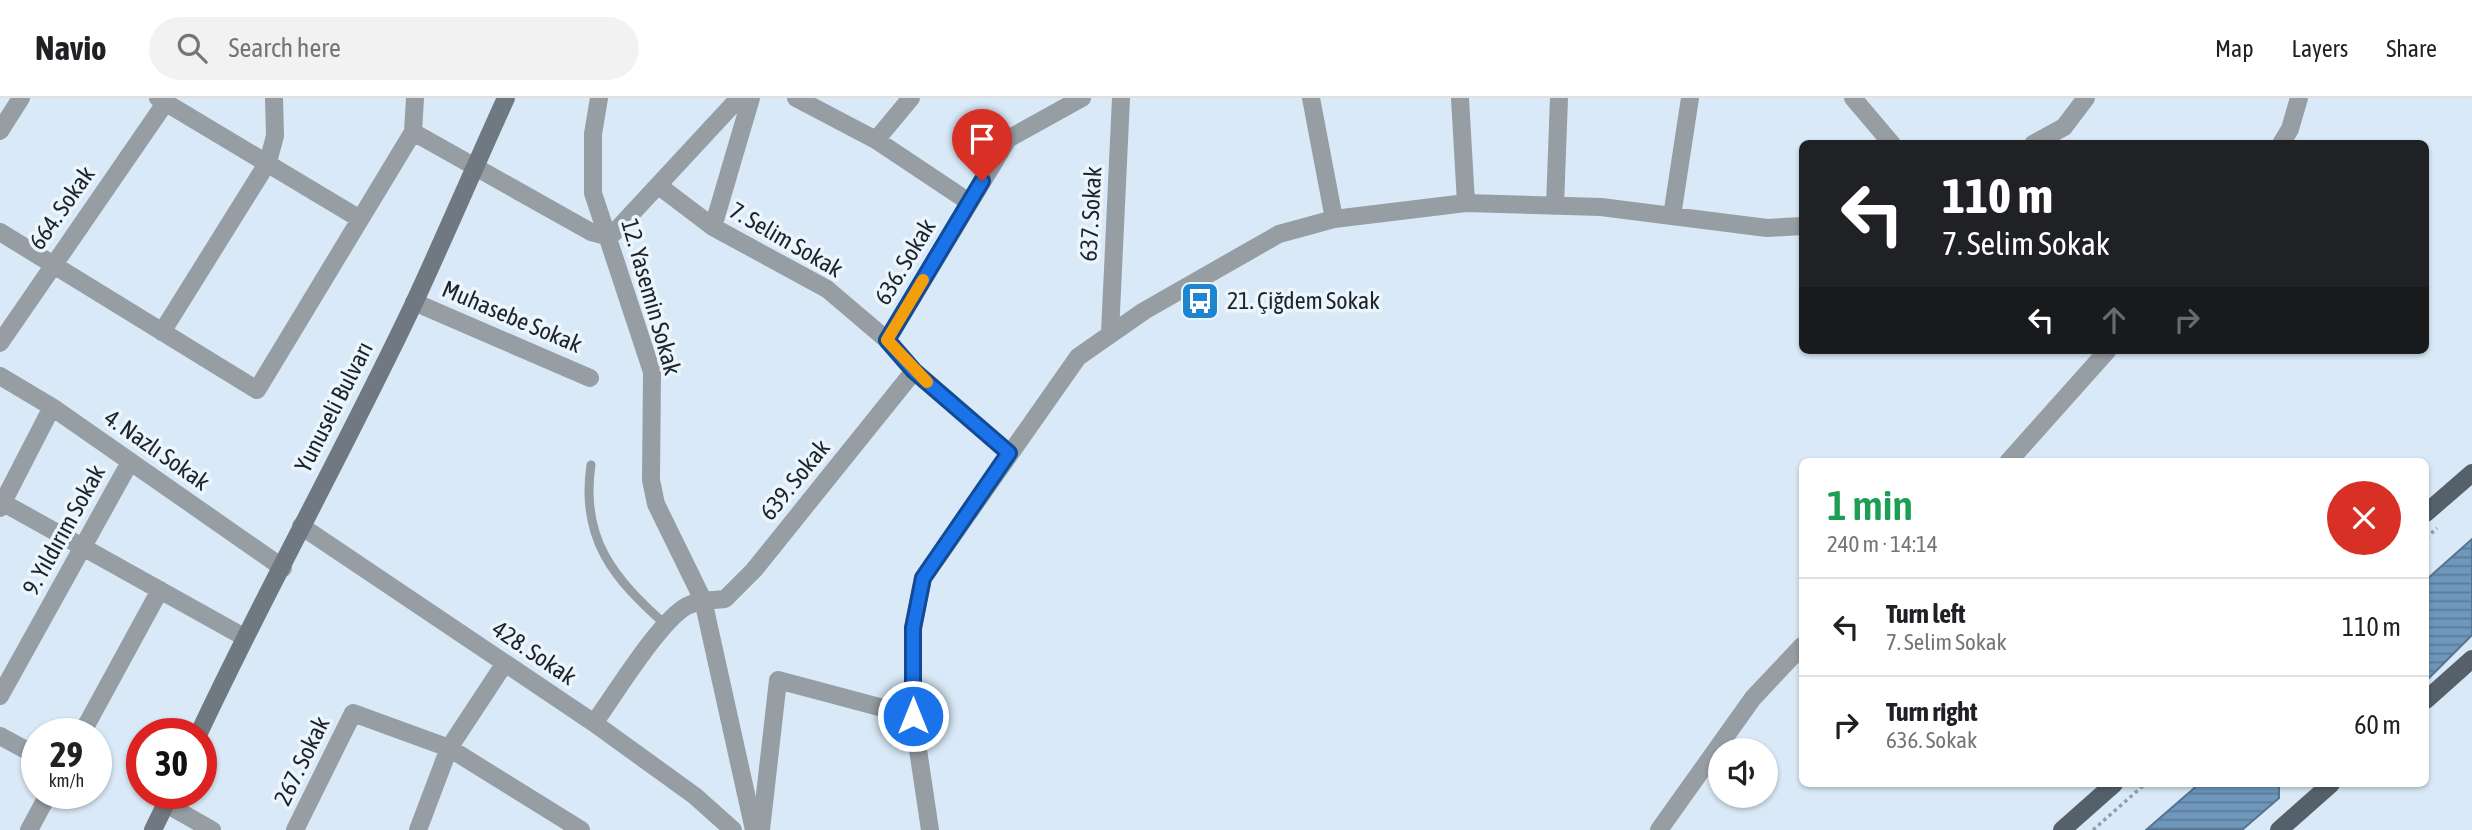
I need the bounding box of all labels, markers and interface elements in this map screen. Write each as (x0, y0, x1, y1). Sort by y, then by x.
search box (149, 17, 639, 80)
text: Navio (35, 29, 107, 67)
icon: search (173, 29, 211, 67)
text: Search here (229, 33, 341, 63)
text: Map (2215, 35, 2254, 62)
text: Layers (2292, 35, 2348, 62)
text: Share (2386, 35, 2437, 62)
pin (952, 109, 1012, 181)
icon: arrive (963, 120, 1001, 158)
street label: 664. Sokak (23, 161, 100, 254)
street label: 637. Sokak (1075, 165, 1106, 262)
text: 110 m (1942, 167, 2053, 223)
icon: left (1827, 168, 1918, 259)
street label: 7. Selim Sokak (725, 196, 848, 283)
street label: 636. Sokak (869, 214, 941, 309)
street label: 12. Yasemin Sokak (616, 216, 687, 379)
text: 7. Selim Sokak (1942, 225, 2110, 262)
street label: Muhasebe Sokak (438, 275, 586, 358)
bus stop icon: 21. Çiğdem Sokak (1179, 280, 1221, 322)
place label: 21. Çiğdem Sokak (1227, 287, 1380, 314)
icon: left (2022, 301, 2060, 339)
icon: ahead (2095, 301, 2133, 339)
icon: right (2168, 301, 2206, 339)
street label: Yunuseli Bulvarı (289, 337, 378, 476)
street label: 4. Nazlı Sokak (100, 404, 215, 496)
street label: 639. Sokak (754, 434, 835, 525)
street label: 9. Yıldırım Sokak (17, 460, 111, 599)
text: 1 min (1827, 481, 1913, 529)
button: close (2327, 481, 2401, 555)
text: 240 m · 14:14 (1827, 531, 1938, 557)
text: Turn left (1886, 599, 1966, 629)
icon: left (1827, 608, 1865, 646)
text: 110 m (2342, 612, 2401, 642)
street label: 428. Sokak (487, 615, 582, 691)
text: 7. Selim Sokak (1886, 629, 2007, 655)
position arrow (876, 679, 950, 753)
text: Turn right (1886, 697, 1977, 727)
icon: right (1827, 706, 1865, 744)
text: 60 m (2354, 710, 2401, 740)
street label: 267. Sokak (269, 712, 335, 809)
speed limit sign: 30 (126, 718, 217, 809)
text: 636. Sokak (1886, 727, 1977, 753)
text: 29 (50, 734, 83, 774)
map controls (1708, 738, 1778, 808)
button: sound (1708, 738, 1778, 808)
text: km/h (49, 770, 84, 791)

